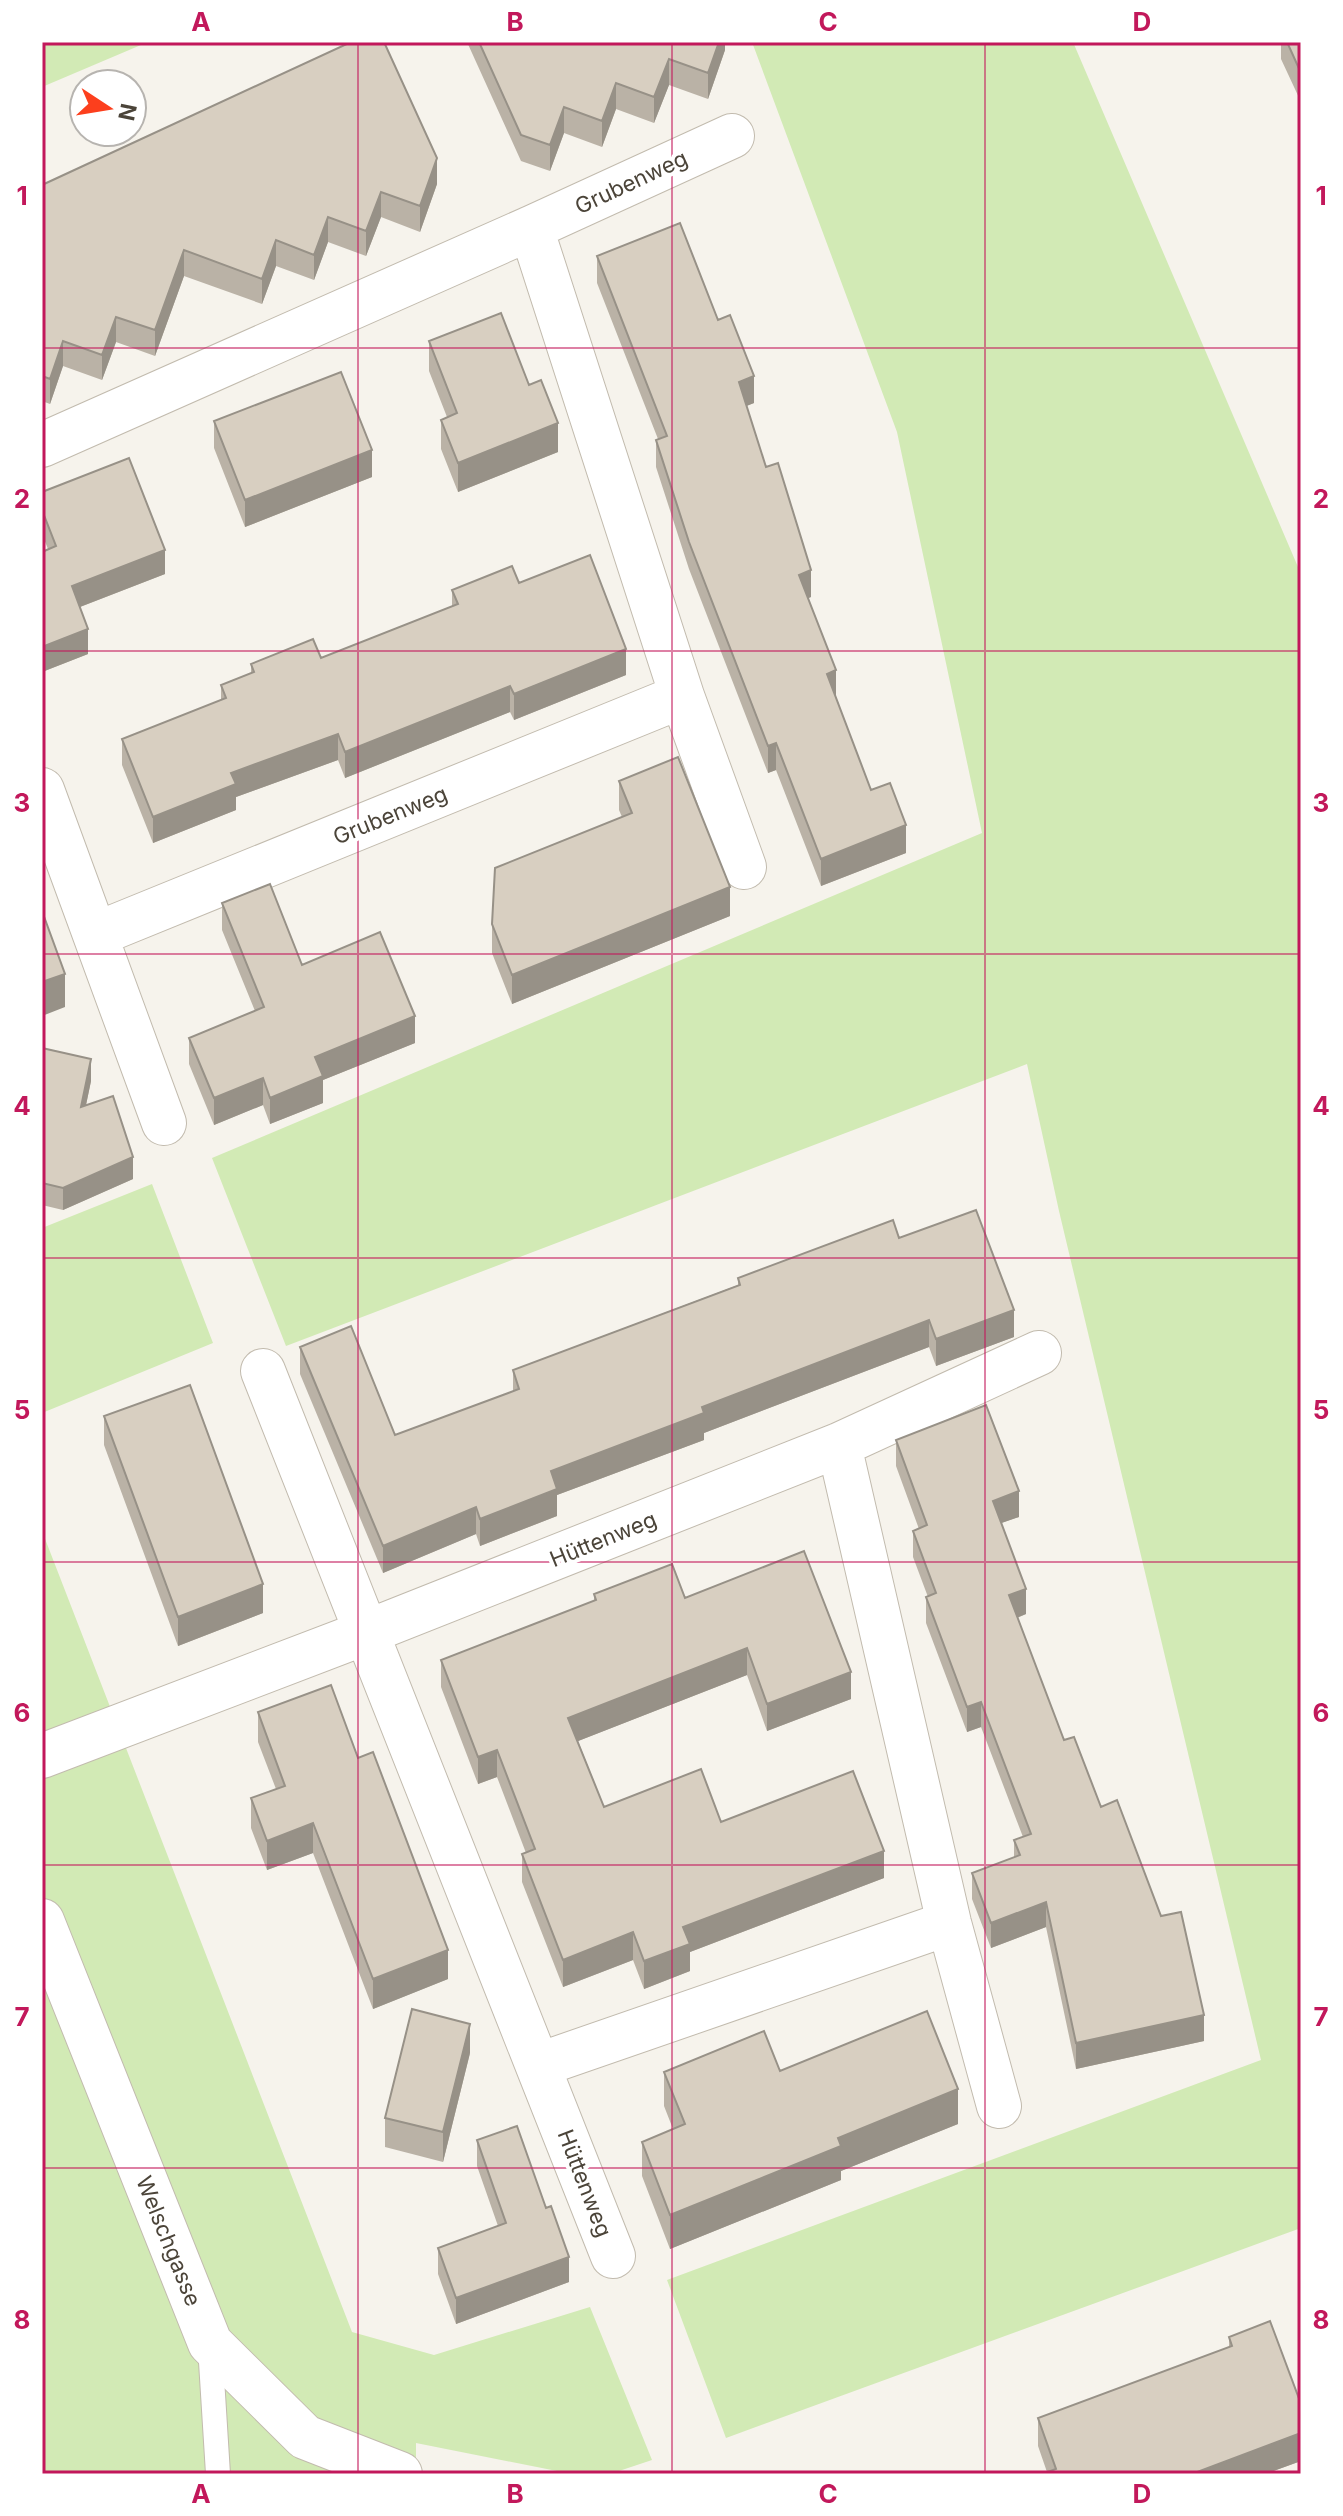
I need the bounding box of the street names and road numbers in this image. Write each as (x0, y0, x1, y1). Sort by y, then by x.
street label: Grubenweg (571, 145, 691, 219)
street label: Grubenweg (329, 780, 451, 850)
street label: Hüttenweg (546, 1506, 660, 1572)
street label: Hüttenweg (553, 2126, 617, 2240)
street label: Welschgasse (131, 2172, 207, 2310)

